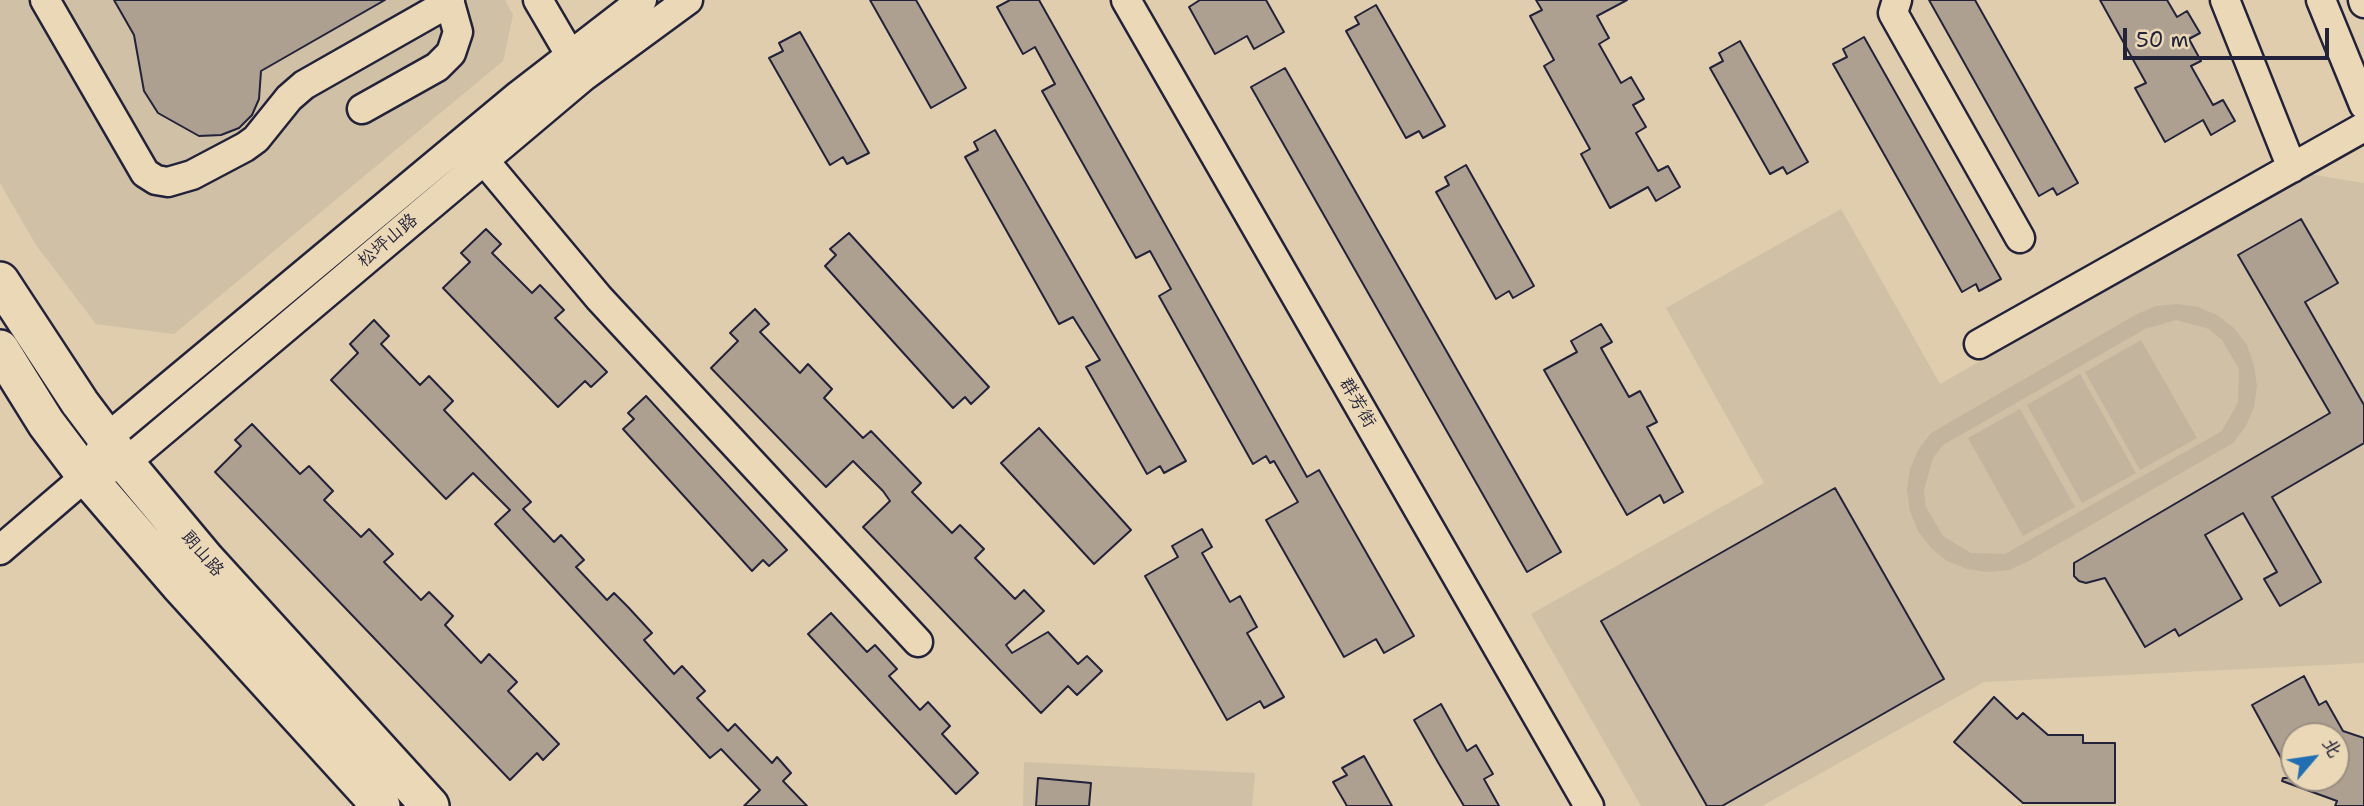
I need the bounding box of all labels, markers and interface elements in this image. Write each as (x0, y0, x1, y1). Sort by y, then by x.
scale bar (2126, 14, 2332, 58)
text: 50 m (2136, 26, 2189, 54)
street label: 松坪山路 (353, 210, 423, 272)
street label: 群芳街 (1334, 374, 1380, 432)
street label: 朗山路 (176, 527, 228, 581)
north arrow (2280, 722, 2350, 792)
text: 北 (2317, 733, 2348, 762)

